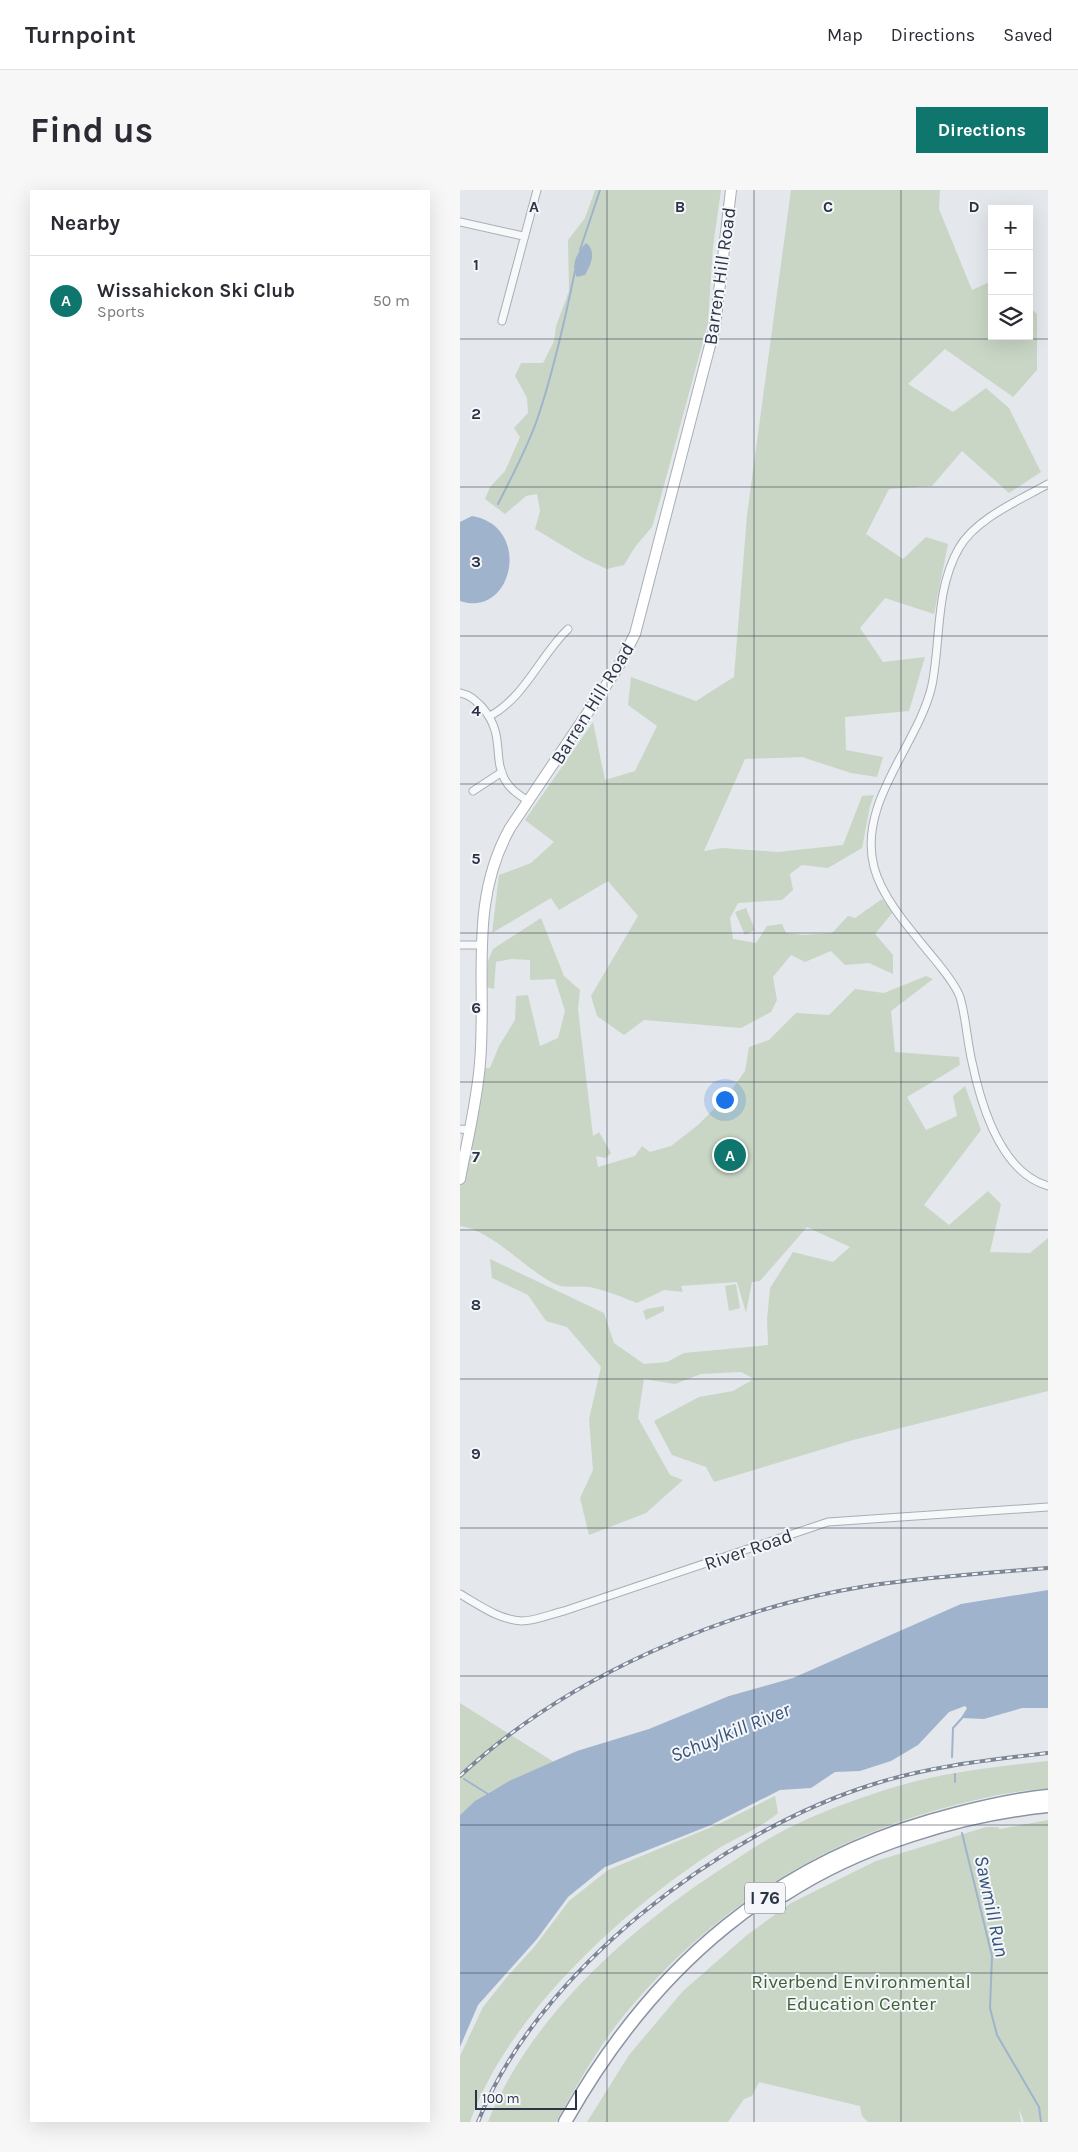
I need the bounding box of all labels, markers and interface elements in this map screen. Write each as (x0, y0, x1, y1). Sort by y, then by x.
text: Turnpoint (25, 21, 136, 49)
text: Map (827, 24, 863, 46)
text: Directions (891, 24, 975, 46)
text: Saved (1003, 24, 1053, 46)
button: Directions (916, 107, 1048, 153)
text: Find us (30, 110, 153, 151)
text: A (529, 197, 539, 216)
text: B (675, 197, 685, 216)
text: C (823, 197, 833, 216)
text: D (969, 197, 980, 216)
map controls (988, 205, 1033, 340)
button: + (988, 205, 1033, 250)
street label: Barren Hill Road (699, 206, 741, 346)
text: Nearby (50, 211, 120, 235)
button: − (988, 250, 1033, 295)
text: 1 (473, 255, 479, 274)
text: Wissahickon Ski Club (97, 280, 295, 302)
text: A (61, 291, 71, 310)
text: 50 m (373, 291, 410, 310)
button: layers (988, 295, 1033, 340)
text: Sports (97, 302, 145, 321)
text: 2 (471, 404, 481, 423)
text: 3 (471, 552, 481, 571)
street label: Barren Hill Road (547, 639, 639, 768)
text: 4 (471, 701, 481, 720)
text: 5 (471, 849, 481, 868)
text: 6 (471, 998, 481, 1017)
your location (712, 1087, 738, 1113)
pin: A (714, 1136, 746, 1174)
text: 7 (472, 1147, 480, 1166)
text: 8 (471, 1295, 481, 1314)
text: 9 (471, 1444, 481, 1463)
street label: River Road (701, 1525, 795, 1575)
water label: Schuylkill River (667, 1698, 795, 1767)
water label: Sawmill Run (970, 1853, 1014, 1959)
road number: I 76 (745, 1882, 785, 1914)
park label: Riverbend Environmental Education Center (751, 1971, 971, 2015)
scale bar (475, 2087, 578, 2110)
text: 100 m (482, 2090, 520, 2107)

